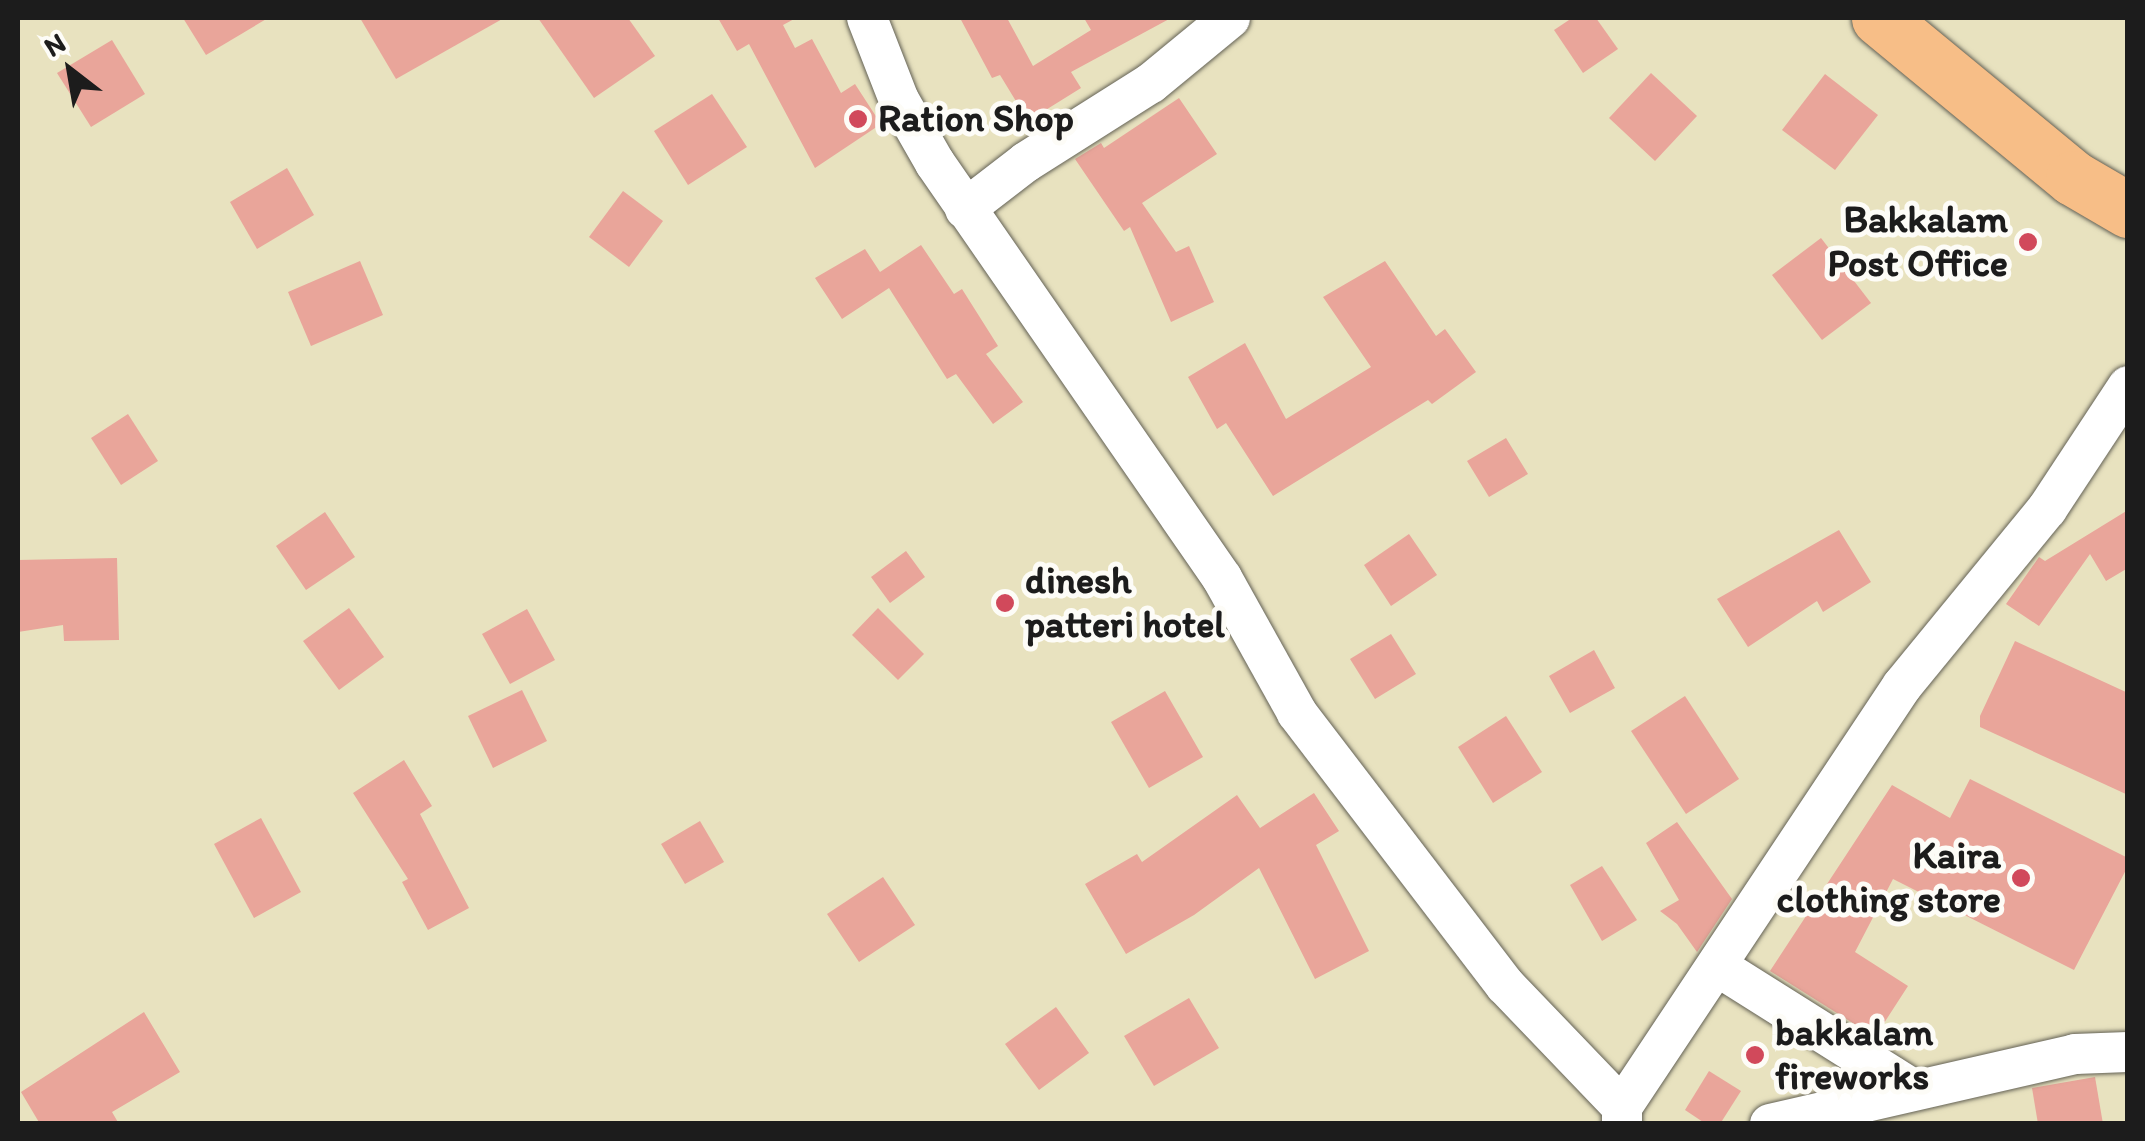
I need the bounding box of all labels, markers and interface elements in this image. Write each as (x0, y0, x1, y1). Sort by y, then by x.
north arrow (20, 20, 120, 120)
text: N (38, 25, 71, 64)
place label: Ration Shop (878, 96, 1073, 142)
marker: Ration Shop (847, 108, 869, 130)
place label: Bakkalam Post Office (1827, 197, 2008, 286)
marker: Bakkalam Post Office (2017, 231, 2039, 253)
place label: dinesh patteri hotel (1025, 558, 1225, 648)
marker: dinesh patteri hotel (994, 592, 1016, 614)
place label: Kaira clothing store (1776, 833, 2001, 922)
marker: Kaira clothing store (2010, 867, 2032, 889)
place label: bakkalam fireworks (1775, 1010, 1933, 1100)
marker: bakkalam fireworks (1744, 1044, 1766, 1066)

